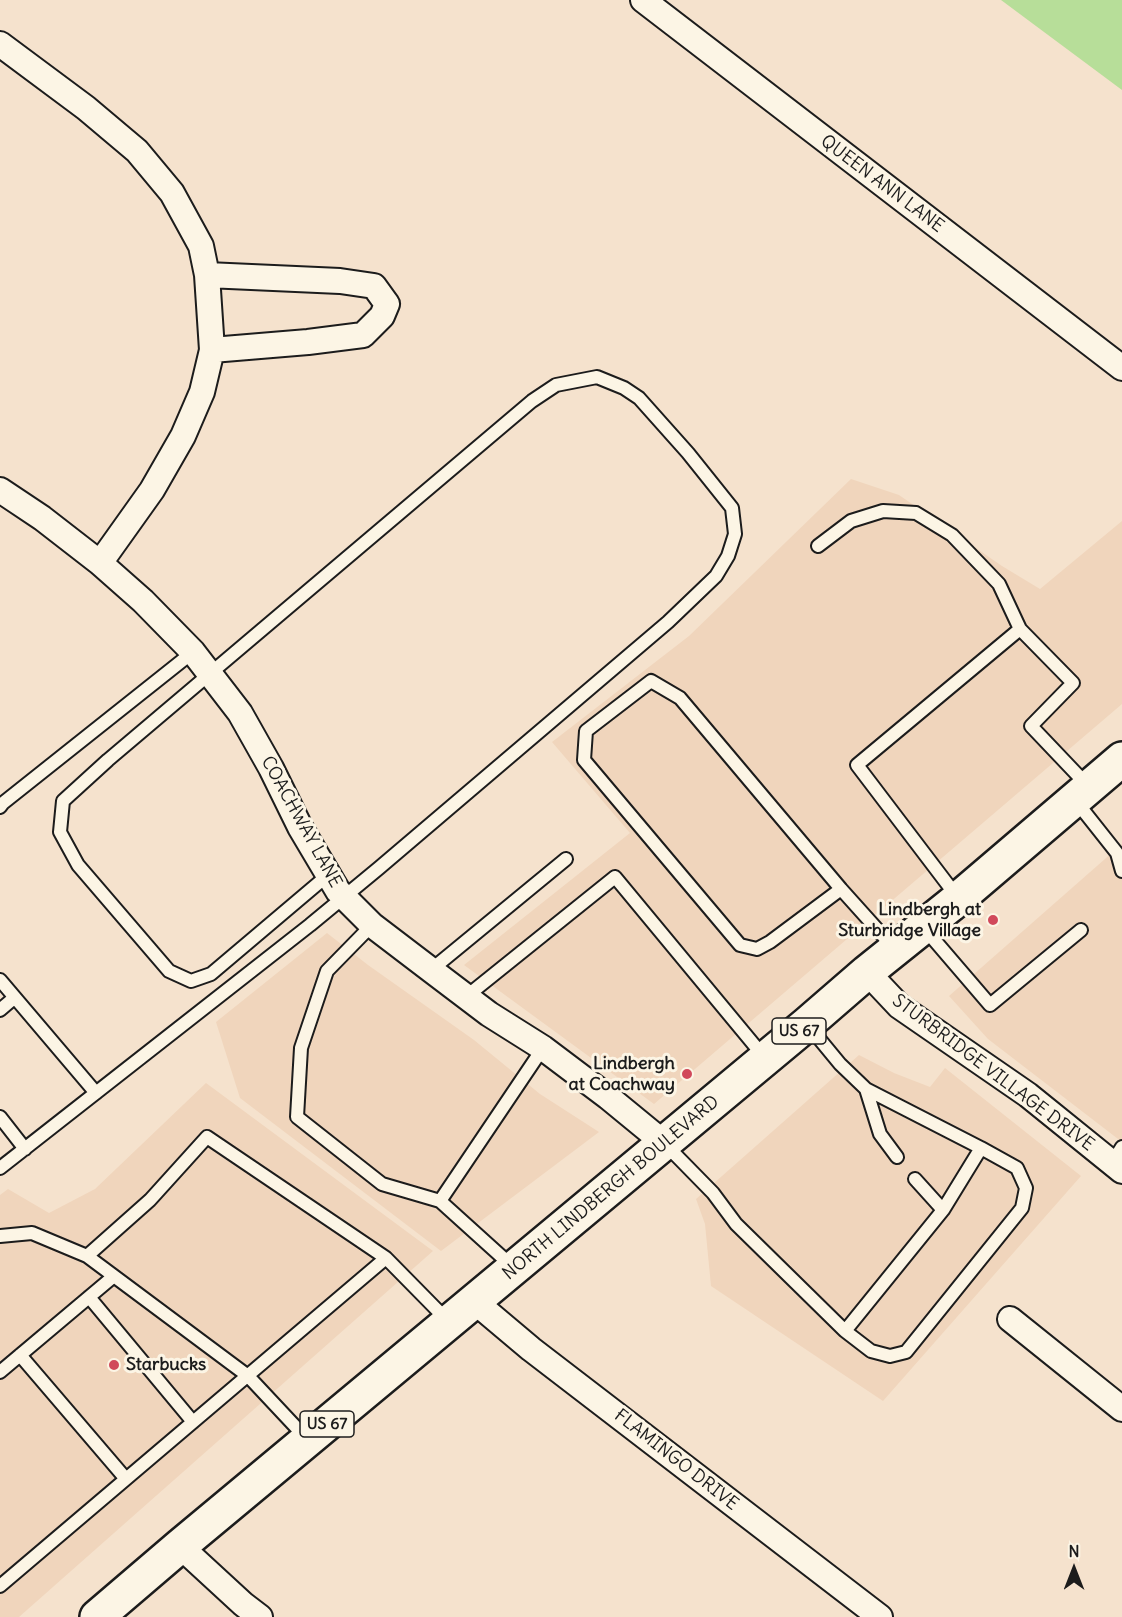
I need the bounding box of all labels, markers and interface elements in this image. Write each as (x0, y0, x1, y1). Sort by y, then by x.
street label: QUEEN ANN LANE (816, 131, 948, 237)
street label: COACHWAY LANE (256, 753, 346, 891)
place label: Lindbergh at Sturbridge Village (838, 899, 981, 942)
marker: Lindbergh at Sturbridge Village (986, 913, 1000, 927)
street label: STURBRIDGE VILLAGE DRIVE (888, 990, 1098, 1156)
road number: US 67 (772, 1018, 826, 1044)
place label: Lindbergh at Coachway (568, 1053, 675, 1096)
marker: Lindbergh at Coachway (680, 1067, 694, 1081)
street label: NORTH LINDBERGH BOULEVARD (498, 1091, 724, 1285)
place label: Starbucks (126, 1354, 206, 1376)
marker: Starbucks (107, 1358, 121, 1372)
street label: FLAMINGO DRIVE (610, 1405, 742, 1515)
road number: US 67 (300, 1411, 354, 1437)
north arrow (1044, 1539, 1104, 1599)
text: N (1068, 1541, 1080, 1561)

